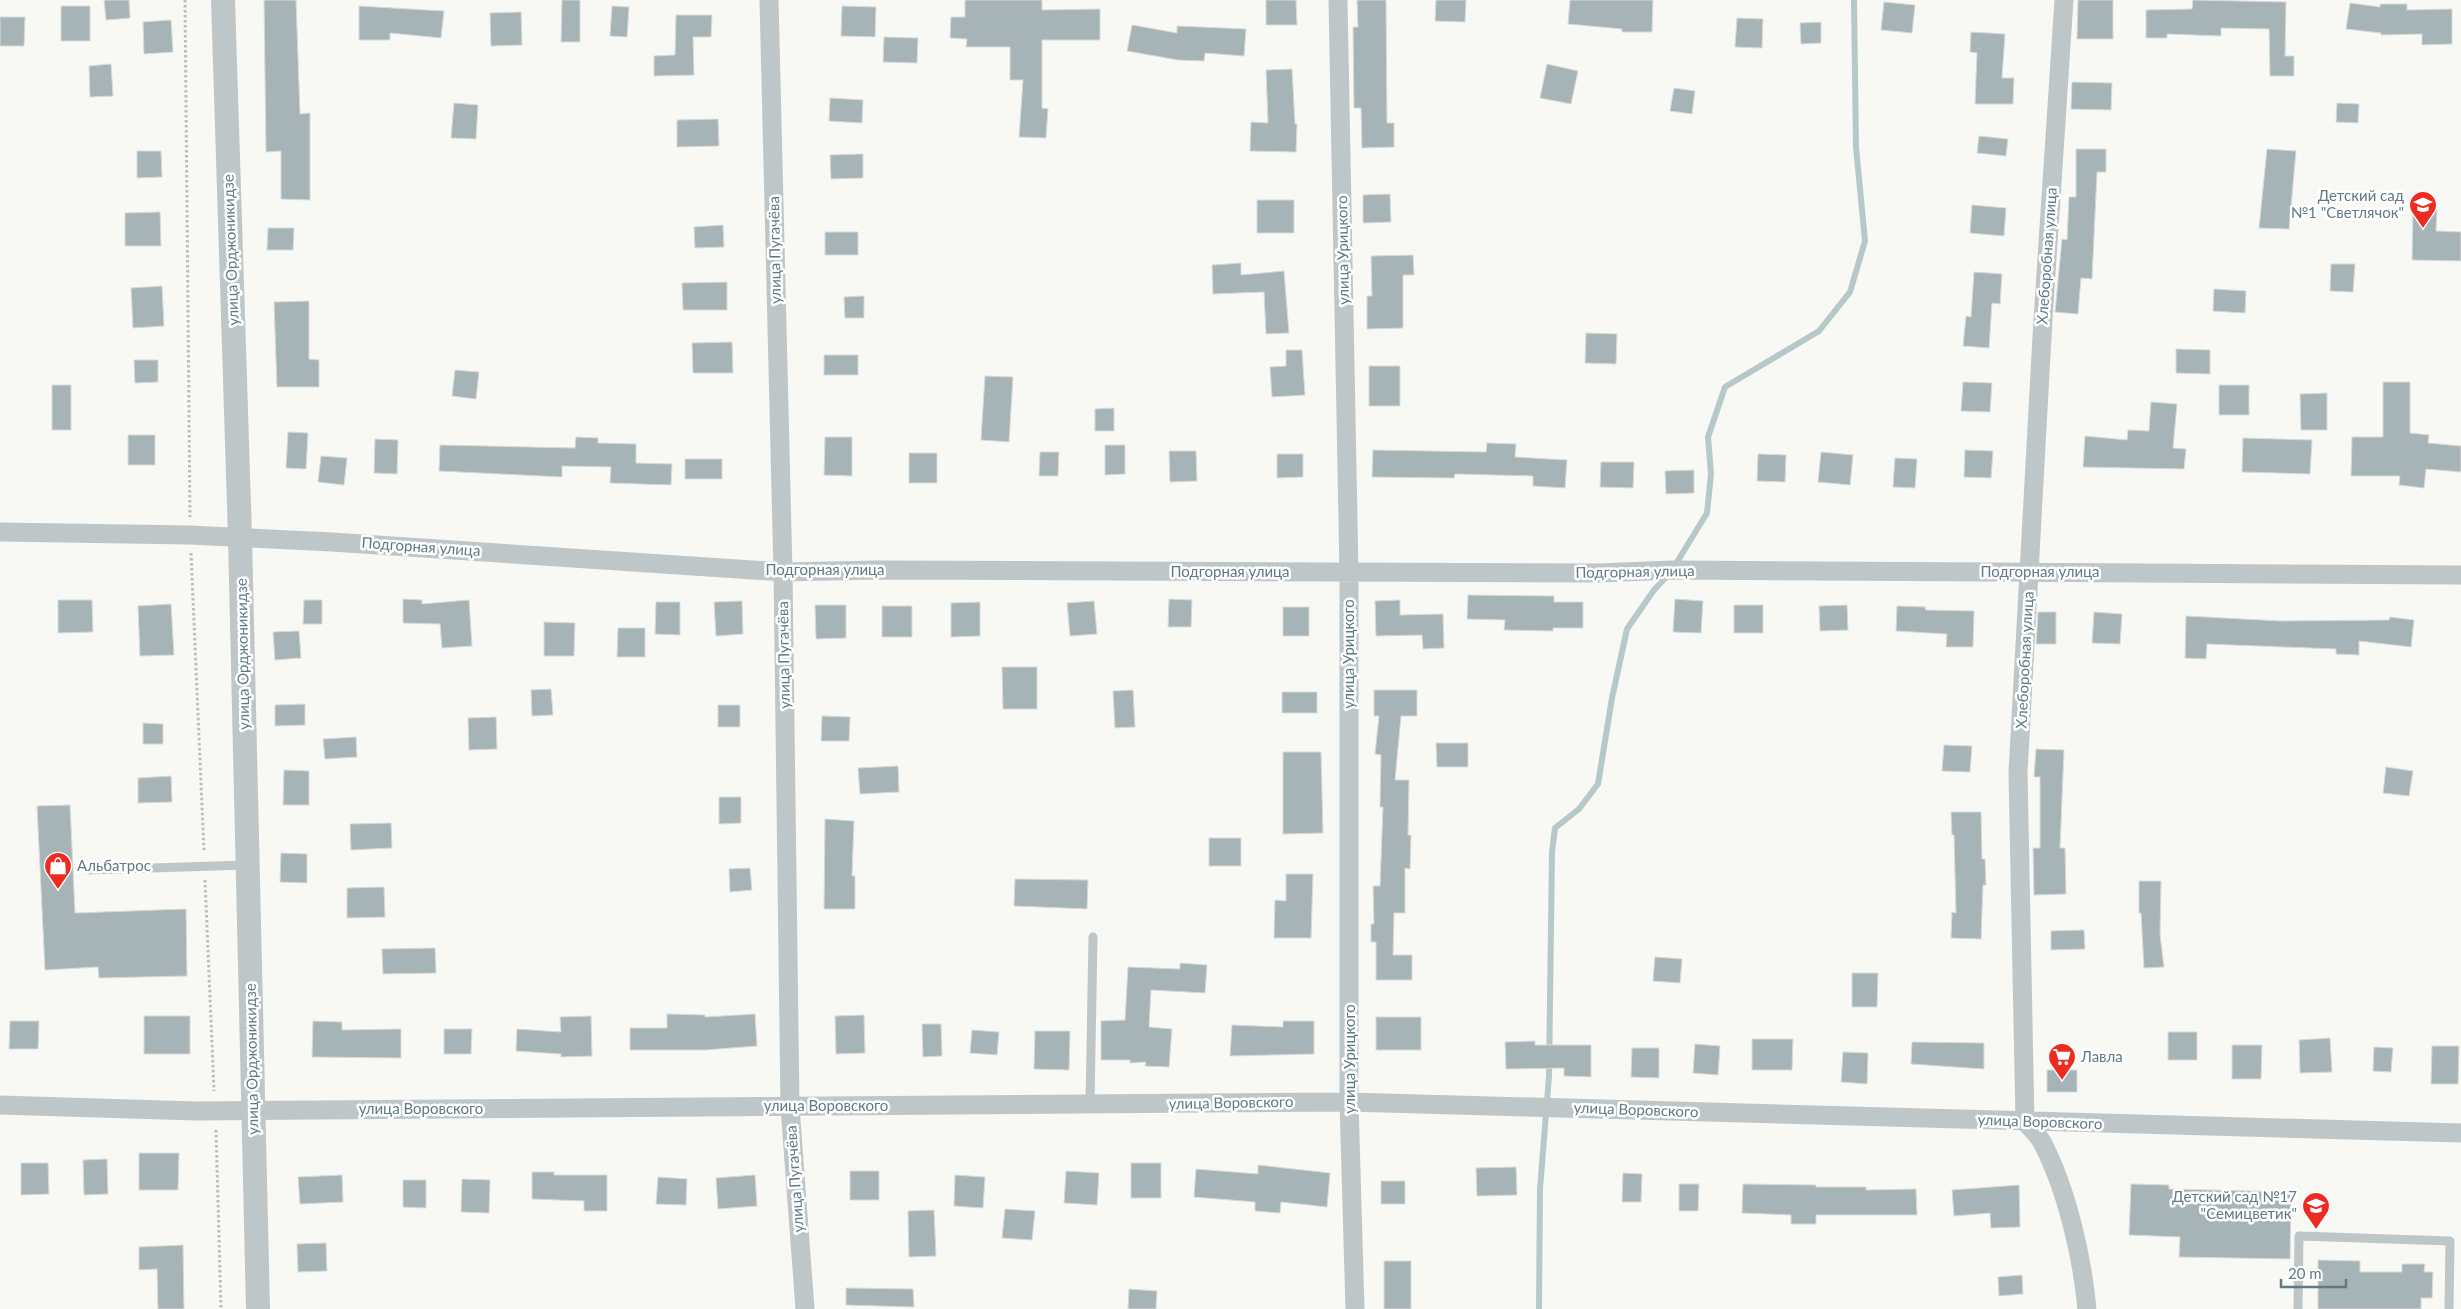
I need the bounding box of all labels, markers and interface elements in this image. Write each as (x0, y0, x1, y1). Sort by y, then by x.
street label: улица Орджоникидзе (218, 174, 242, 326)
place label: Детский сад №1 "Светлячок" (2291, 186, 2404, 221)
street label: Хлеборобная улица (2032, 187, 2060, 325)
school or university icon: Детский сад №1 "Светлячок" (2408, 190, 2438, 229)
street label: улица Урицкого (1332, 195, 1352, 305)
street label: улица Пугачёва (764, 196, 784, 304)
street label: Подгорная улица (361, 533, 481, 559)
street label: Подгорная улица (765, 560, 885, 578)
street label: Подгорная улица (1575, 561, 1695, 581)
street label: Подгорная улица (1170, 562, 1290, 580)
street label: Подгорная улица (1980, 562, 2100, 580)
street label: улица Орджоникидзе (232, 578, 252, 730)
street label: Хлеборобная улица (2011, 591, 2037, 729)
street label: улица Урицкого (1339, 599, 1357, 709)
street label: улица Пугачёва (773, 601, 793, 709)
shop icon: Альбатрос (43, 851, 73, 890)
place label: Альбатрос (77, 856, 151, 874)
street label: улица Орджоникидзе (241, 983, 261, 1135)
street label: улица Урицкого (1340, 1004, 1358, 1114)
supermarket icon: Лавла (2047, 1042, 2077, 1081)
place label: Лавла (2080, 1047, 2123, 1065)
street label: улица Воровского (1168, 1092, 1293, 1112)
street label: улица Воровского (764, 1096, 888, 1114)
street label: улица Воровского (1573, 1098, 1699, 1120)
street label: улица Воровского (359, 1099, 483, 1117)
street label: улица Воровского (1977, 1110, 2103, 1132)
street label: улица Пугачёва (781, 1125, 807, 1233)
place label: Детский сад №17 "Семицветик" (2172, 1187, 2297, 1222)
school or university icon: Детский сад №17 "Семицветик" (2301, 1191, 2331, 1230)
scale bar (2281, 1256, 2346, 1288)
text: 20 m (2288, 1264, 2322, 1282)

